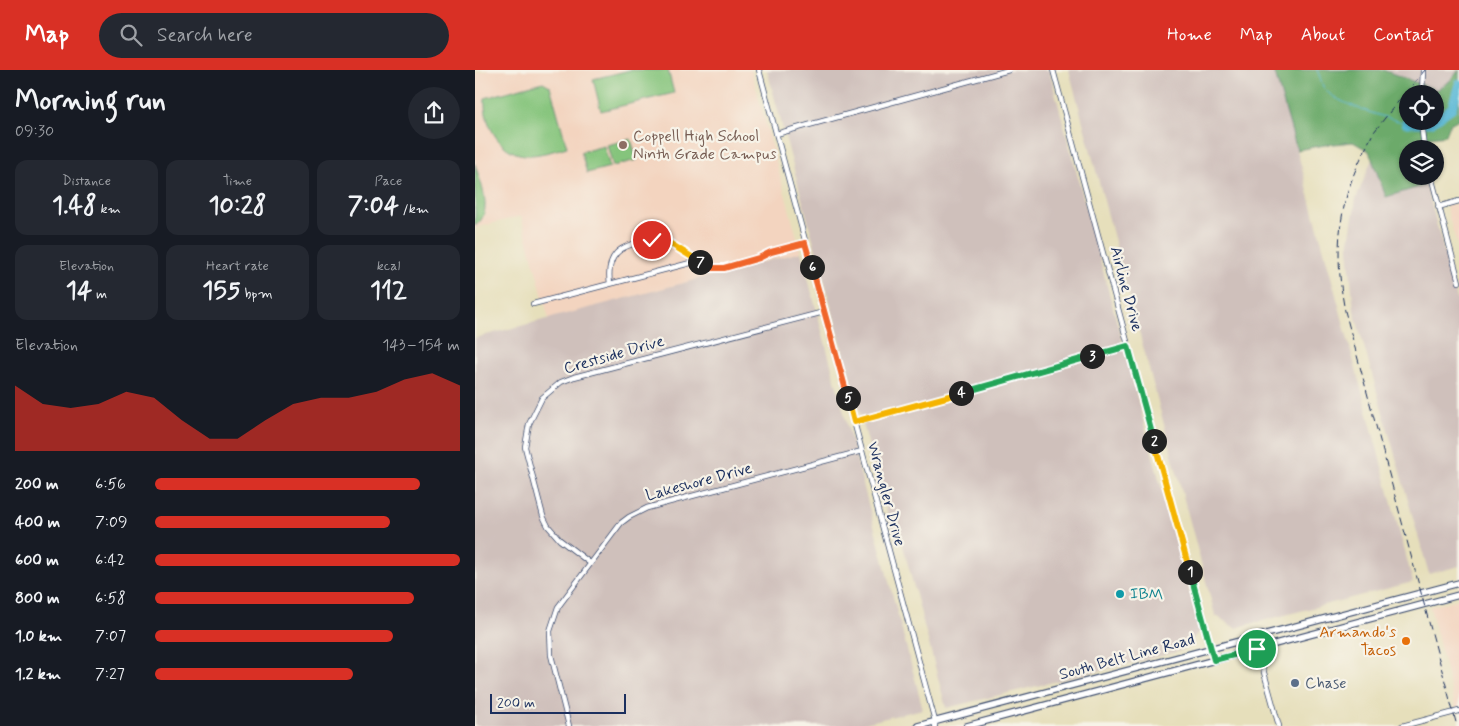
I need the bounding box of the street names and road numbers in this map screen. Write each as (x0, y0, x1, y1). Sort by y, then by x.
street label: Airline Drive (1105, 244, 1148, 334)
street label: Crestside Drive (561, 331, 667, 379)
street label: Wrangler Drive (862, 439, 910, 549)
street label: Lakeshore Drive (643, 458, 755, 506)
street label: South Belt Line Road (1057, 629, 1197, 685)

